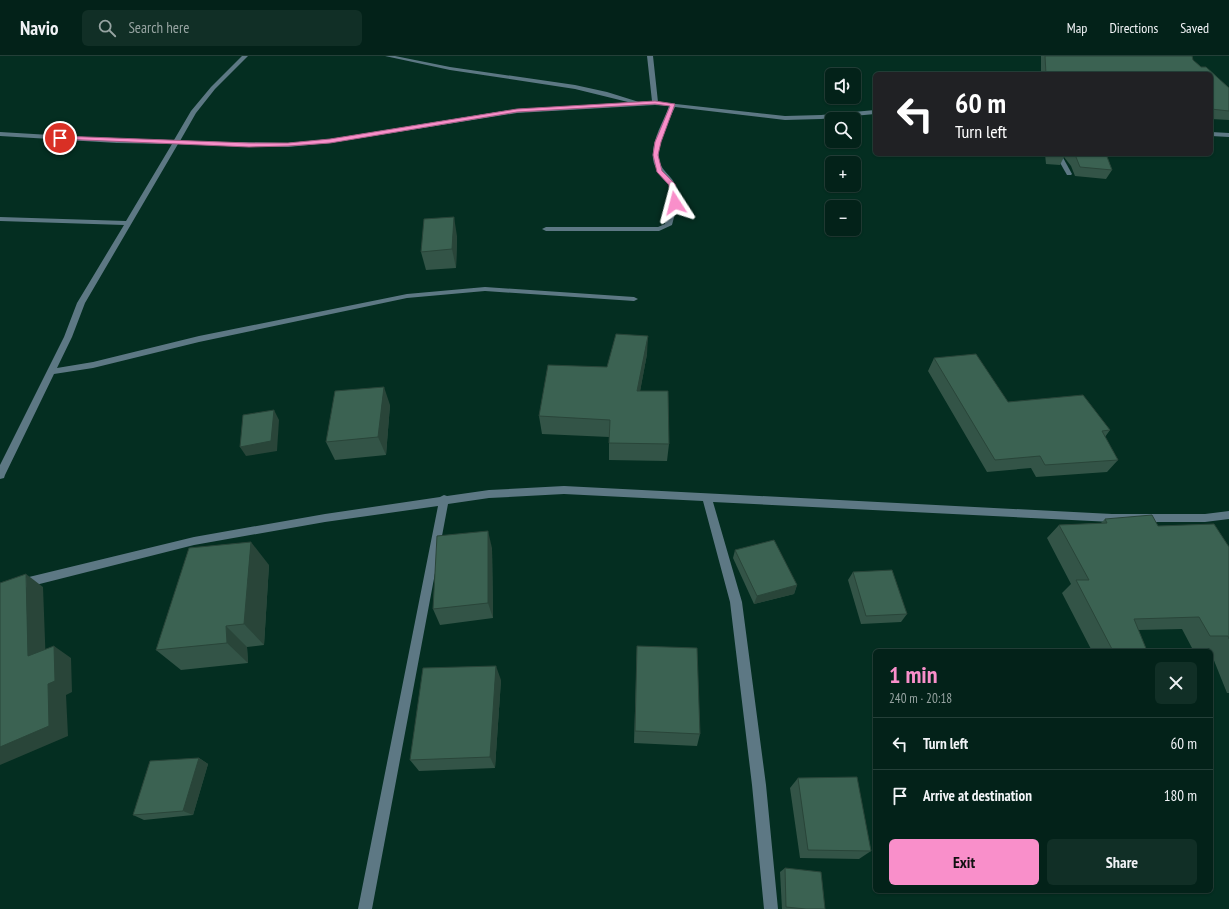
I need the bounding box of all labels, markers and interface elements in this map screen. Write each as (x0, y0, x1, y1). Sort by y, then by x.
search box (82, 10, 362, 46)
text: Navio (20, 16, 58, 40)
icon: search (96, 17, 118, 39)
text: Search here (128, 18, 189, 37)
text: Map (1067, 19, 1087, 37)
text: Directions (1109, 19, 1158, 37)
text: Saved (1180, 19, 1209, 37)
map controls (825, 68, 861, 236)
button: sound (825, 68, 861, 104)
text: 60 m (955, 84, 1006, 121)
icon: left (889, 88, 941, 140)
button: search (825, 112, 861, 148)
text: Turn left (955, 120, 1007, 143)
pin (43, 121, 77, 155)
icon: arrive (49, 127, 71, 149)
button: + (825, 156, 861, 192)
position arrow (654, 182, 696, 224)
button: − (825, 200, 861, 236)
text: 1 min (889, 659, 937, 690)
button: close (1155, 662, 1197, 704)
text: 240 m · 20:18 (889, 690, 952, 707)
icon: left (889, 733, 911, 755)
text: Turn left (923, 734, 968, 753)
text: 60 m (1171, 734, 1197, 753)
icon: arrive (889, 785, 911, 807)
text: Arrive at destination (923, 786, 1032, 805)
text: 180 m (1164, 786, 1197, 805)
button: Exit (889, 839, 1039, 885)
button: Share (1047, 839, 1197, 885)

